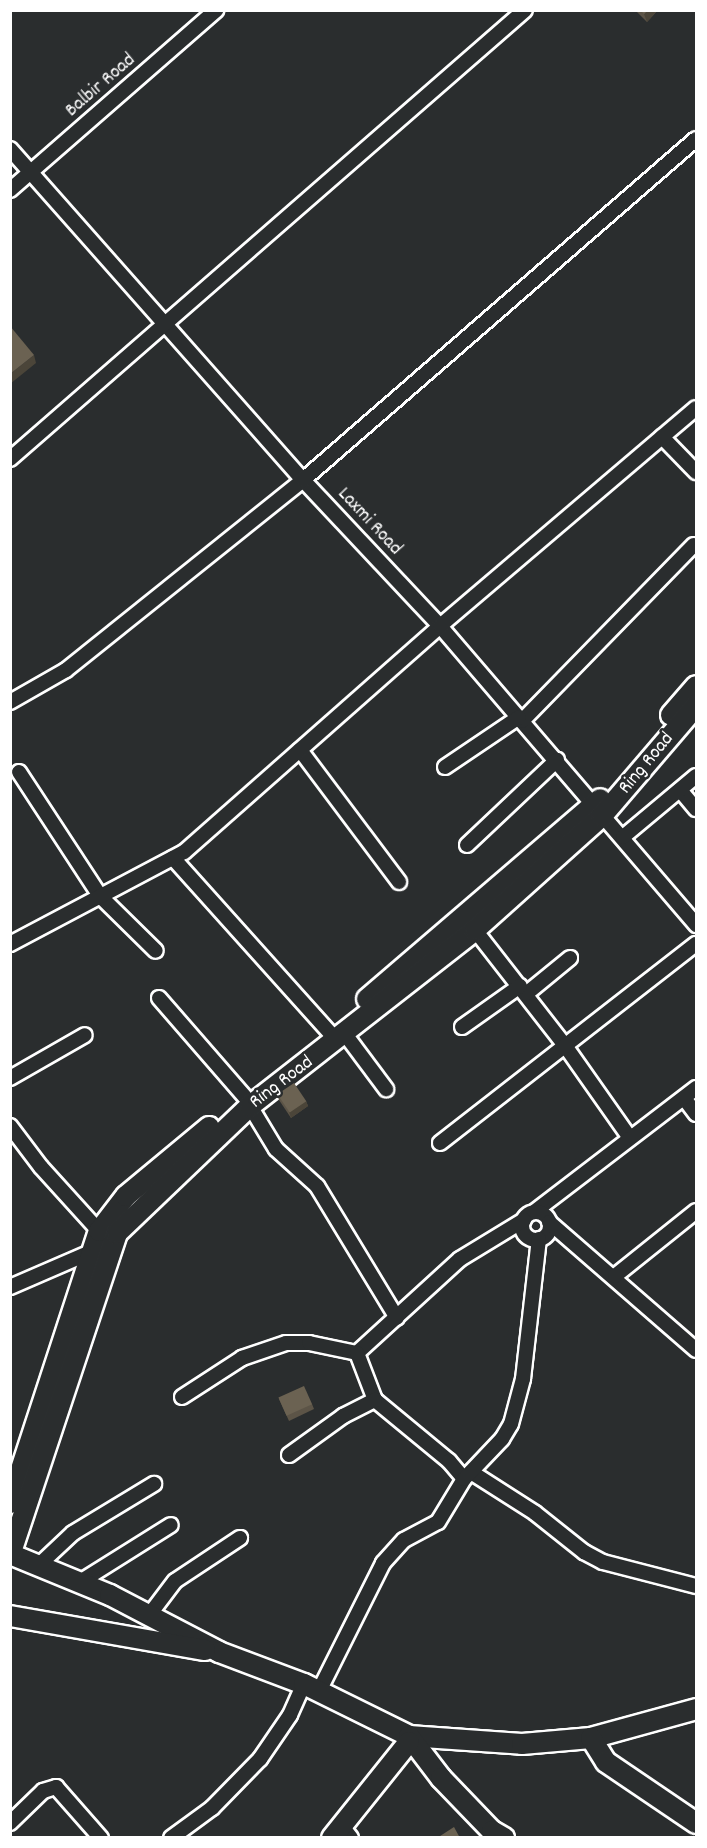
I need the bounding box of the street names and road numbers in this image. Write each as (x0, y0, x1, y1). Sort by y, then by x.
street label: Balbir Road (61, 49, 141, 123)
street label: Laxmi Road (331, 483, 407, 561)
street label: Ring Road (614, 728, 680, 800)
street label: Ring Road (245, 1051, 319, 1115)

